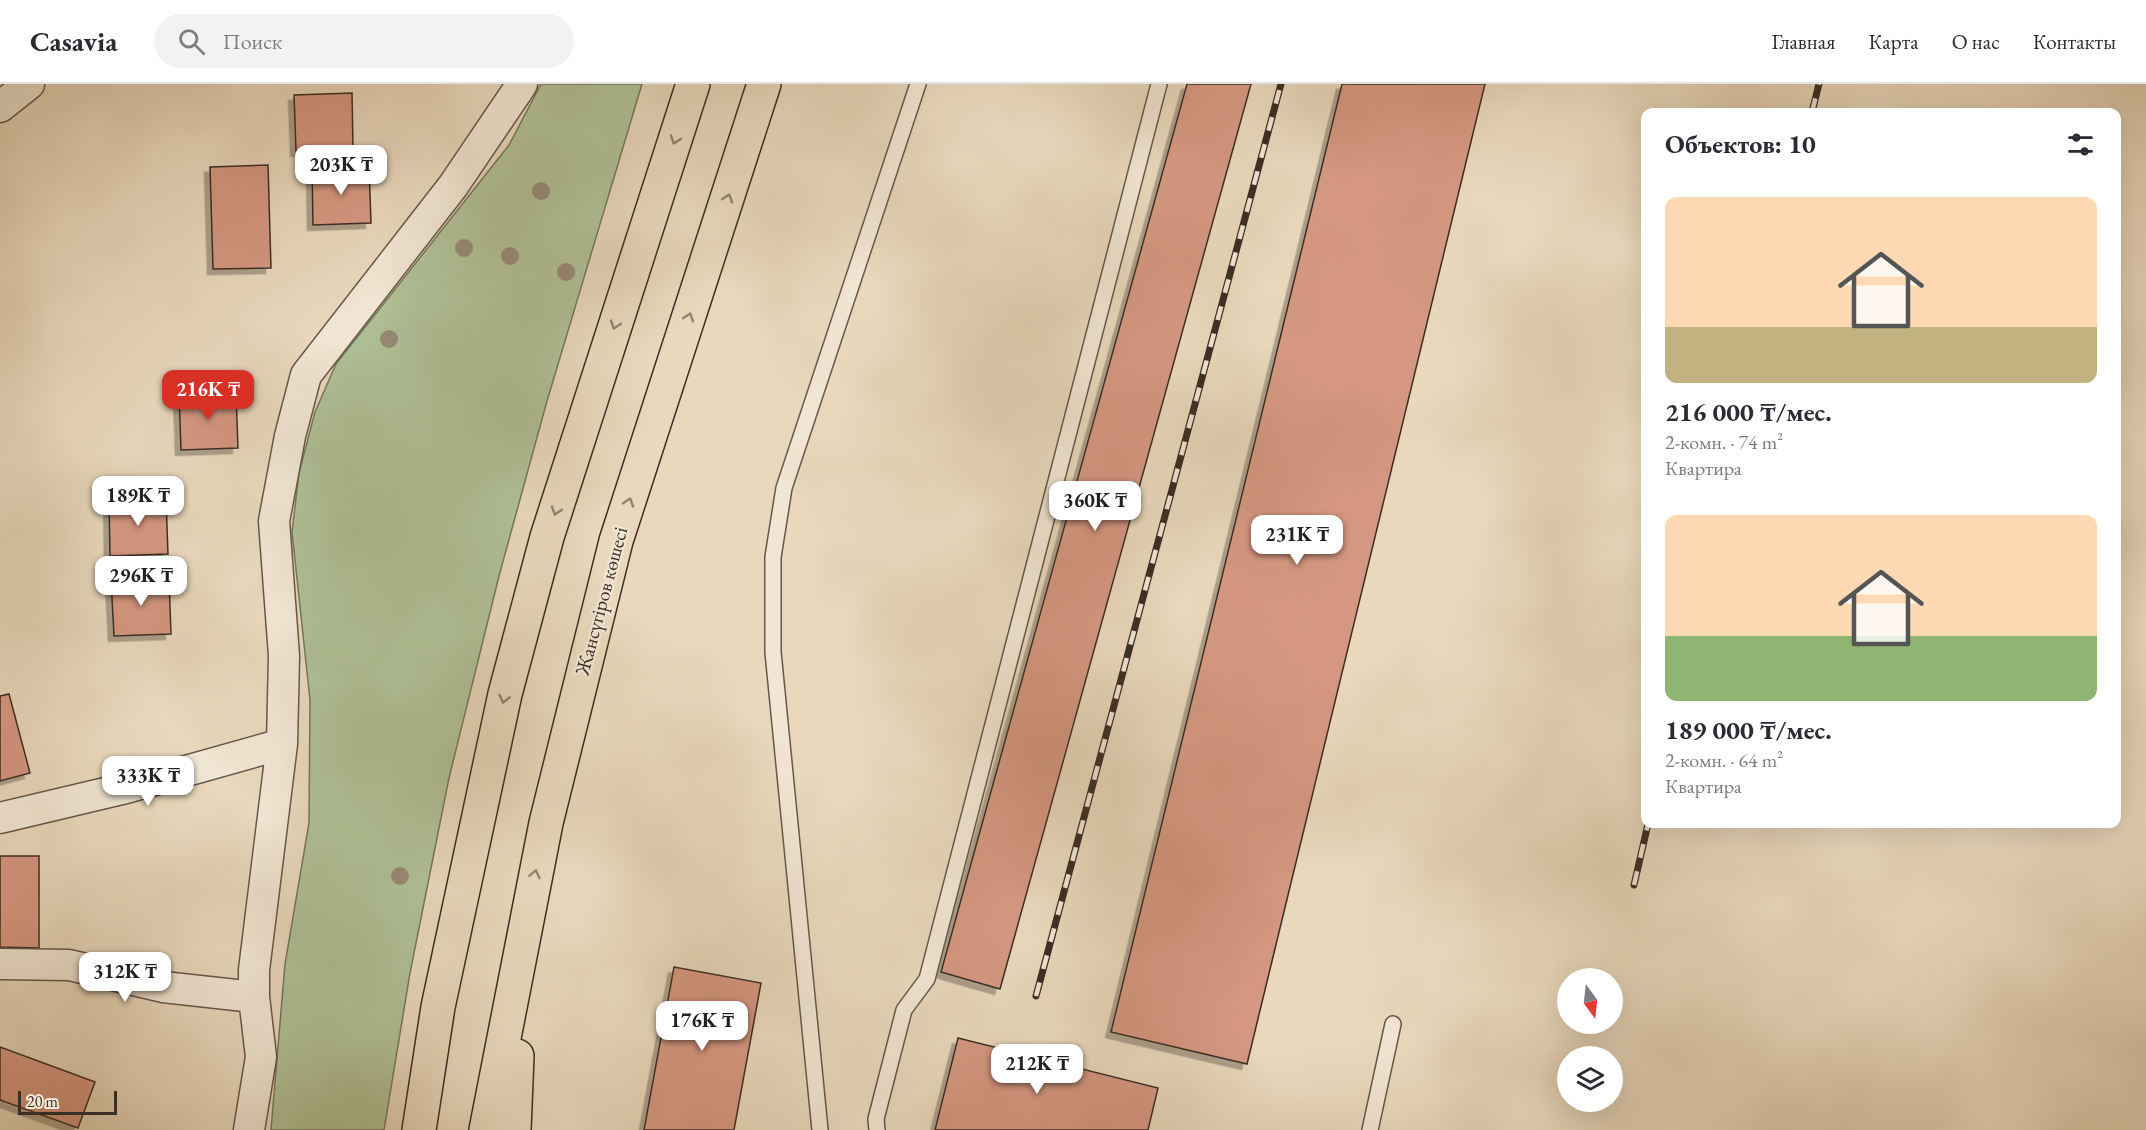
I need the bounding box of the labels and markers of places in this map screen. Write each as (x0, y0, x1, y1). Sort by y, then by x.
pin: 203K ₸ (292, 145, 390, 196)
pin: 216K ₸ (159, 370, 257, 421)
pin: 189K ₸ (89, 476, 187, 527)
pin: 360K ₸ (1046, 481, 1144, 532)
pin: 231K ₸ (1248, 515, 1346, 566)
pin: 296K ₸ (92, 556, 190, 607)
pin: 333K ₸ (99, 756, 197, 807)
pin: 312K ₸ (76, 952, 174, 1003)
pin: 176K ₸ (653, 1001, 751, 1052)
pin: 212K ₸ (988, 1044, 1086, 1095)

